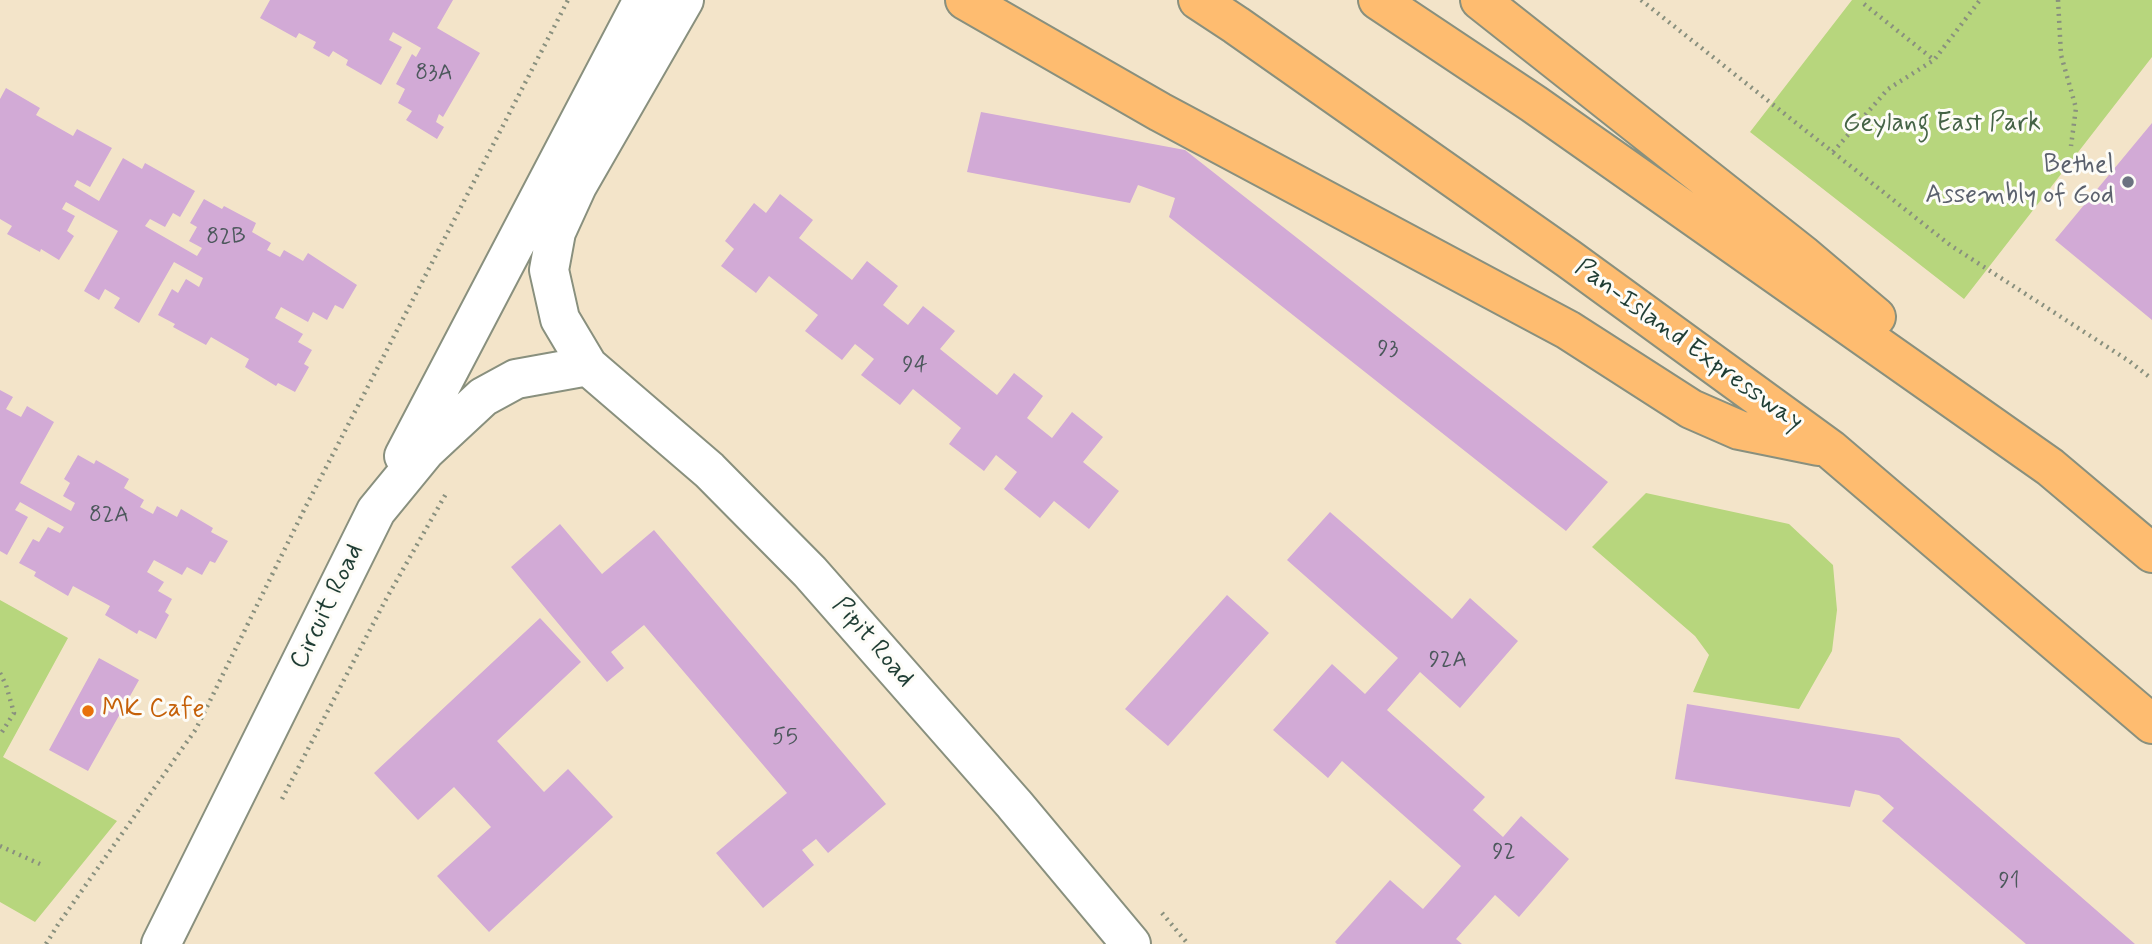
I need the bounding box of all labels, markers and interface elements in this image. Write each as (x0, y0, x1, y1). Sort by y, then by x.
house number: 83A (415, 60, 453, 88)
park label: Geylang East Park (1843, 109, 2041, 141)
place label: Bethel Assembly of God (1925, 151, 2114, 212)
marker: Bethel Assembly of God (2120, 174, 2136, 190)
house number: 82B (206, 224, 246, 252)
street label: Pan-Island Expressway (1568, 253, 1808, 439)
house number: 93 (1377, 336, 1399, 364)
house number: 94 (902, 352, 928, 380)
house number: 82A (89, 502, 129, 530)
street label: Circuit Road (284, 539, 372, 675)
street label: Pipit Road (824, 592, 920, 694)
house number: 92A (1429, 647, 1467, 675)
place label: MK Cafe (102, 695, 204, 727)
marker: MK Cafe (80, 703, 96, 719)
house number: 55 (772, 724, 798, 752)
house number: 92 (1492, 839, 1516, 867)
house number: 91 (1998, 868, 2020, 896)

